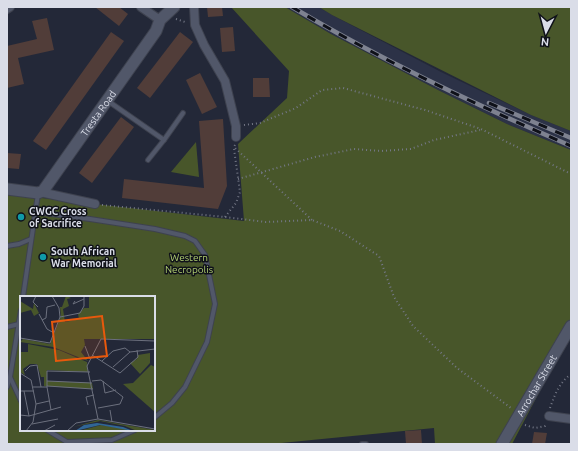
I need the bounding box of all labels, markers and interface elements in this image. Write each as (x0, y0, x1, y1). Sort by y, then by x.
north arrow (526, 12, 566, 52)
text: N (540, 36, 550, 48)
street label: Tresta Road (79, 88, 118, 138)
place label: CWGC Cross of Sacrifice (29, 206, 87, 229)
marker: CWGC Cross of Sacrifice (16, 212, 26, 222)
place label: South African War Memorial (51, 246, 117, 269)
marker: South African War Memorial (38, 252, 48, 262)
park label: Western Necropolis (165, 252, 213, 275)
inset map (20, 296, 155, 431)
street label: Arrochar Street (514, 353, 559, 418)

